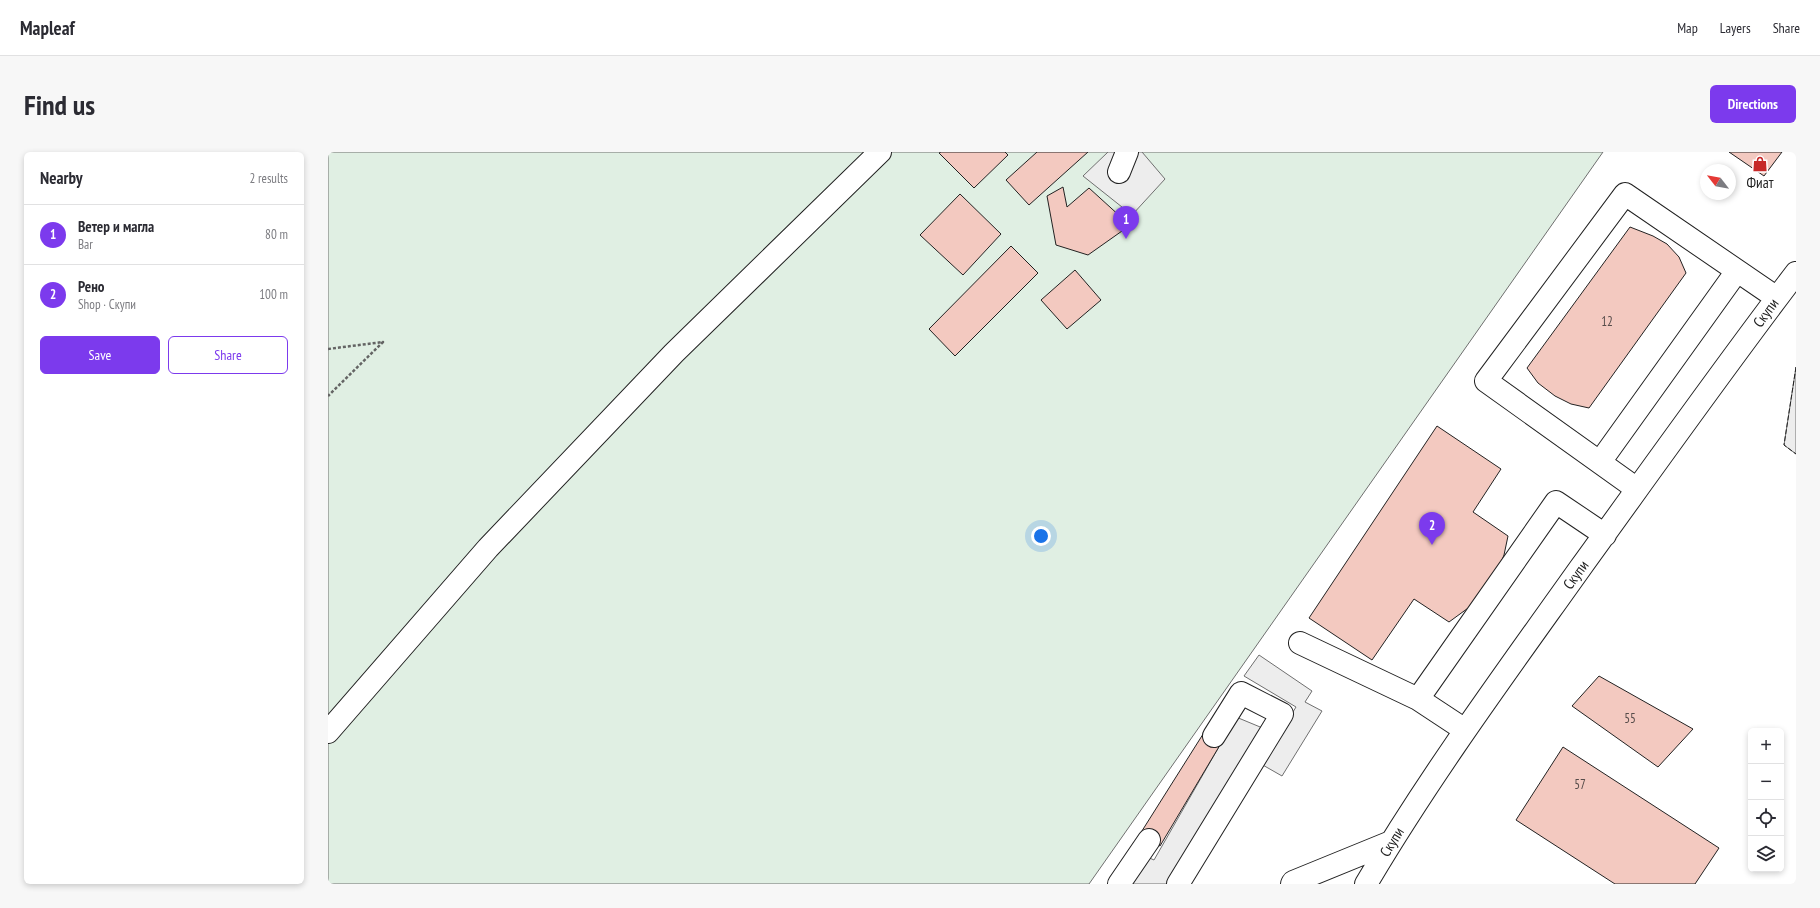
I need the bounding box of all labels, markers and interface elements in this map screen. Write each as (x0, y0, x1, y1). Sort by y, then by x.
text: Mapleaf (20, 16, 75, 40)
text: Map (1677, 19, 1698, 37)
text: Layers (1720, 19, 1751, 37)
text: Share (1773, 19, 1800, 37)
button: Directions (1710, 85, 1796, 123)
text: Find us (24, 86, 95, 123)
shop icon: Фиат (1751, 155, 1769, 173)
north arrow (1700, 164, 1736, 200)
text: Nearby (40, 167, 83, 189)
text: 2 results (249, 170, 288, 187)
place label: Фиат (1747, 173, 1774, 192)
pin: 1 (1113, 206, 1139, 239)
text: Ветер и магла (78, 217, 154, 236)
text: 1 (50, 226, 56, 243)
text: 80 m (265, 226, 288, 243)
text: Bar (78, 236, 93, 253)
text: Рено (78, 277, 104, 296)
text: 2 (50, 286, 56, 303)
text: 100 m (259, 286, 288, 303)
street label: Скупи (1749, 294, 1782, 331)
text: Shop · Скупи (78, 296, 136, 313)
house number: 12 (1601, 313, 1613, 330)
button: Save (40, 336, 160, 374)
button: Share (168, 336, 288, 374)
pin: 2 (1419, 512, 1445, 545)
your location (1031, 526, 1051, 546)
street label: Скупи (1559, 556, 1592, 593)
house number: 55 (1624, 710, 1636, 727)
map controls (1748, 728, 1784, 872)
button: + (1748, 728, 1784, 764)
button: − (1748, 764, 1784, 800)
house number: 57 (1574, 776, 1586, 793)
button: locate (1748, 800, 1784, 836)
street label: Скупи (1375, 823, 1408, 860)
button: layers (1748, 836, 1784, 872)

